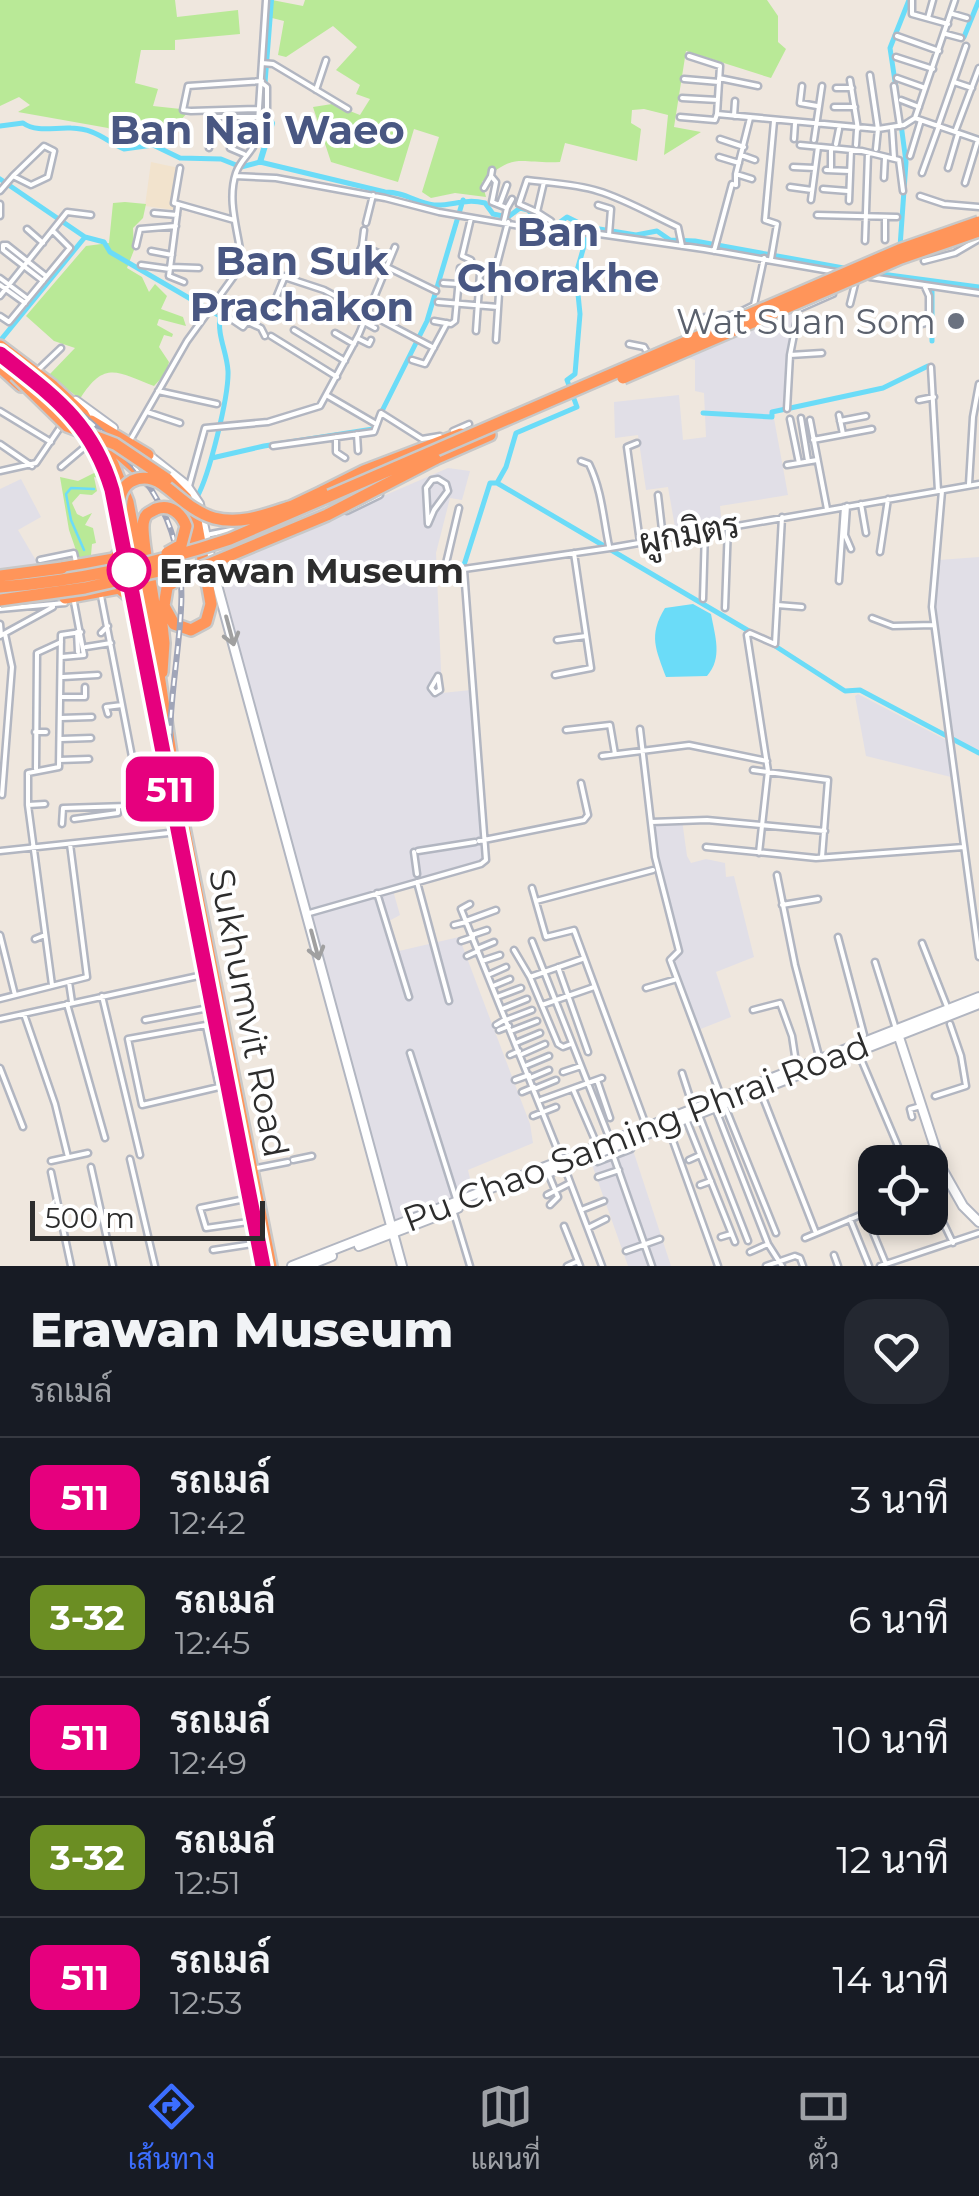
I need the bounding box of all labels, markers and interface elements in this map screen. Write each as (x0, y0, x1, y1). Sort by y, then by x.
district label: Ban Nai Waeo (109, 105, 405, 154)
district label: Ban Chorakhe (457, 207, 659, 302)
district label: Ban Suk Prachakon (190, 236, 414, 331)
place label: Wat Suan Som (676, 300, 936, 343)
marker: Wat Suan Som (945, 310, 967, 332)
street label: ผูกมิตร (635, 503, 743, 566)
marker: Erawan Museum (108, 549, 150, 591)
place label: Erawan Museum (159, 549, 464, 592)
one-way arrow (222, 615, 240, 646)
line badge: 511 (112, 756, 228, 822)
text: 511 (146, 768, 194, 811)
street label: Sukhumvit Road (200, 865, 298, 1161)
one-way arrow (306, 929, 325, 960)
street label: Pu Chao Saming Phrai Road (397, 1023, 875, 1241)
map controls (858, 1145, 948, 1235)
button: locate (858, 1145, 948, 1235)
scale bar (30, 1196, 265, 1240)
text: 500 m (45, 1201, 135, 1235)
button: heart (844, 1299, 949, 1404)
text: Erawan Museum (30, 1301, 453, 1359)
text: รถเมล์ (30, 1371, 112, 1410)
text: รถเมล์ (170, 1456, 271, 1503)
text: 511 (61, 1476, 109, 1519)
text: 3 นาที (850, 1476, 949, 1523)
text: 12:42 (170, 1503, 246, 1542)
text: รถเมล์ (175, 1576, 276, 1623)
text: 3-32 (50, 1596, 125, 1639)
text: 6 นาที (848, 1596, 949, 1643)
text: 12:45 (175, 1623, 250, 1662)
text: รถเมล์ (170, 1696, 271, 1743)
text: 511 (61, 1716, 109, 1759)
text: 10 นาที (833, 1716, 949, 1763)
text: 12:49 (170, 1743, 247, 1782)
text: รถเมล์ (175, 1816, 276, 1863)
text: 3-32 (50, 1836, 125, 1879)
text: 12 นาที (836, 1836, 949, 1883)
text: 12:51 (175, 1863, 241, 1902)
text: รถเมล์ (170, 1936, 271, 1983)
text: 511 (61, 1956, 109, 1999)
text: 14 นาที (833, 1956, 949, 2003)
text: 12:53 (170, 1983, 243, 2022)
tab: เส้นทาง (128, 2079, 215, 2176)
tab: แผนที่ (471, 2079, 541, 2176)
tab: ตั๋ว (796, 2079, 851, 2176)

